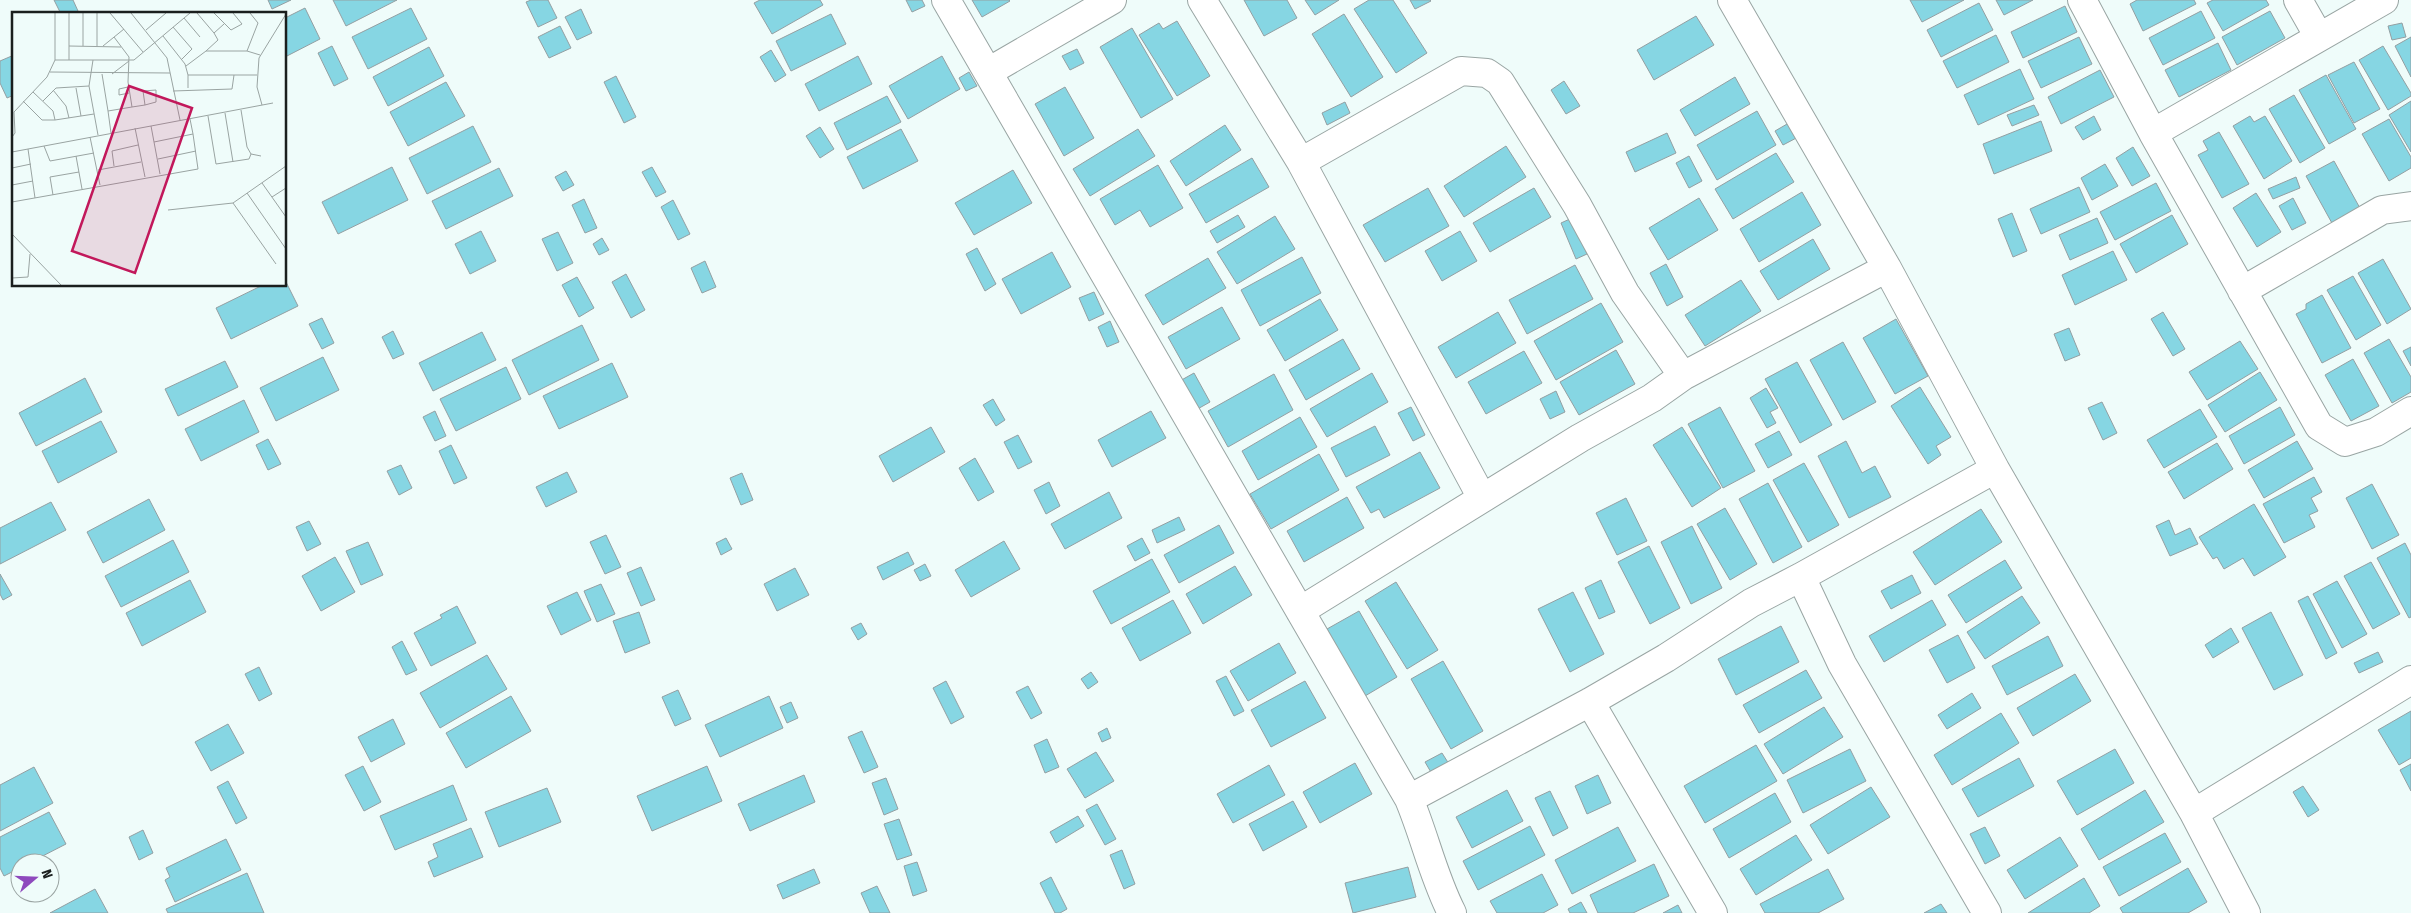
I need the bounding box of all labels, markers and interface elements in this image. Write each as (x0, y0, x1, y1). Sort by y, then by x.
inset map (12, 12, 286, 286)
north arrow (10, 853, 60, 903)
text: N (37, 867, 56, 881)

